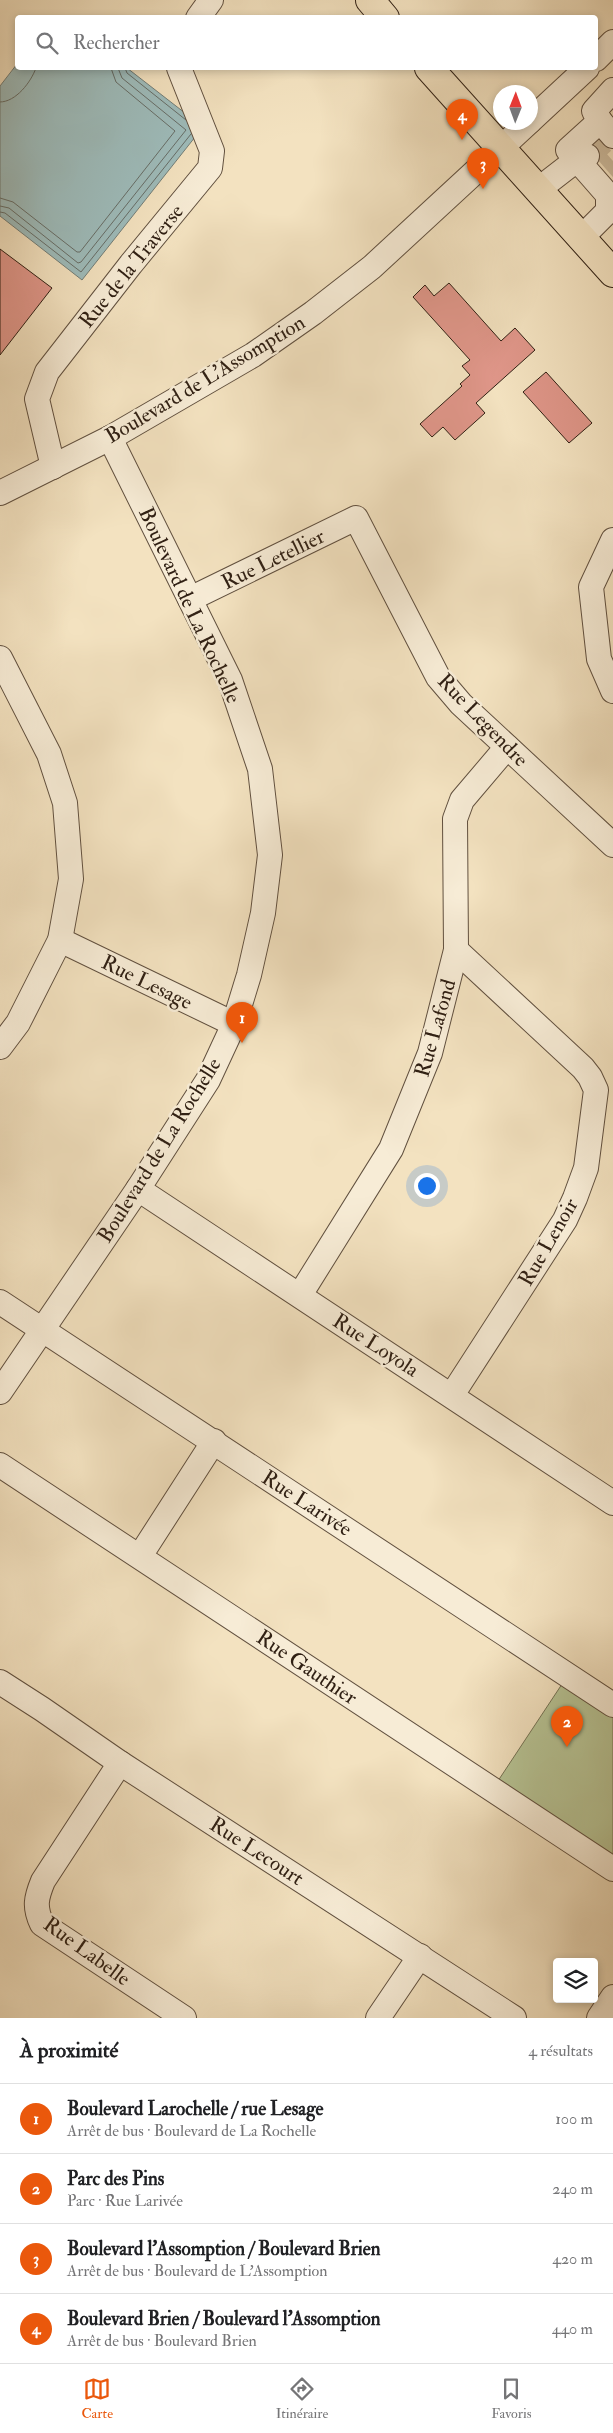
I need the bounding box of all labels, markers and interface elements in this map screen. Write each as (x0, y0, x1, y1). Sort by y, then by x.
search box (15, 15, 598, 70)
icon: search (33, 29, 61, 57)
text: Rechercher (73, 31, 160, 55)
north arrow (493, 85, 538, 130)
pin: 4 (446, 99, 478, 140)
pin: 3 (467, 148, 499, 189)
street label: Rue de la Traverse (73, 199, 190, 334)
street label: Boulevard de L'Assomption (100, 309, 310, 450)
street label: Boulevard de La Rochelle (132, 503, 247, 708)
street label: Rue Letellier (217, 523, 329, 596)
street label: Rue Legendre (431, 668, 534, 773)
street label: Rue Lesage (97, 949, 197, 1016)
street label: Rue Lafond (409, 975, 463, 1080)
pin: 1 (226, 1002, 258, 1043)
street label: Boulevard de La Rochelle (91, 1052, 228, 1248)
your location (414, 1173, 440, 1199)
street label: Rue Lenoir (512, 1193, 584, 1291)
street label: Rue Loyola (328, 1308, 424, 1383)
street label: Rue Larivée (256, 1464, 357, 1543)
street label: Rue Gauthier (251, 1624, 362, 1711)
pin: 2 (551, 1706, 583, 1747)
street label: Rue Lecourt (205, 1811, 309, 1892)
street label: Rue Labelle (38, 1911, 136, 1992)
map controls (553, 1958, 598, 2003)
button: layers (553, 1958, 598, 2003)
text: À proximité (20, 2037, 118, 2064)
text: 4 résultats (528, 2041, 593, 2061)
text: Boulevard Larochelle / rue Lesage (67, 2097, 323, 2121)
text: 1 (33, 2109, 39, 2129)
text: 100 m (555, 2109, 593, 2129)
text: Arrêt de bus · Boulevard de La Rochelle (67, 2121, 316, 2141)
text: Parc des Pins (67, 2167, 164, 2191)
text: 2 (32, 2179, 40, 2199)
text: 240 m (552, 2179, 593, 2199)
text: Parc · Rue Larivée (67, 2191, 183, 2211)
text: Boulevard l'Assomption / Boulevard Brien (67, 2237, 380, 2261)
text: 3 (33, 2249, 39, 2269)
text: 420 m (552, 2249, 593, 2269)
text: Arrêt de bus · Boulevard de L'Assomption (67, 2261, 328, 2281)
text: Boulevard Brien / Boulevard l'Assomption (67, 2307, 380, 2331)
text: 4 (32, 2319, 40, 2339)
text: 440 m (552, 2319, 593, 2339)
text: Arrêt de bus · Boulevard Brien (67, 2331, 257, 2351)
tab: Carte (81, 2375, 113, 2422)
tab: Itinéraire (276, 2375, 328, 2422)
tab: Favoris (491, 2375, 532, 2422)

